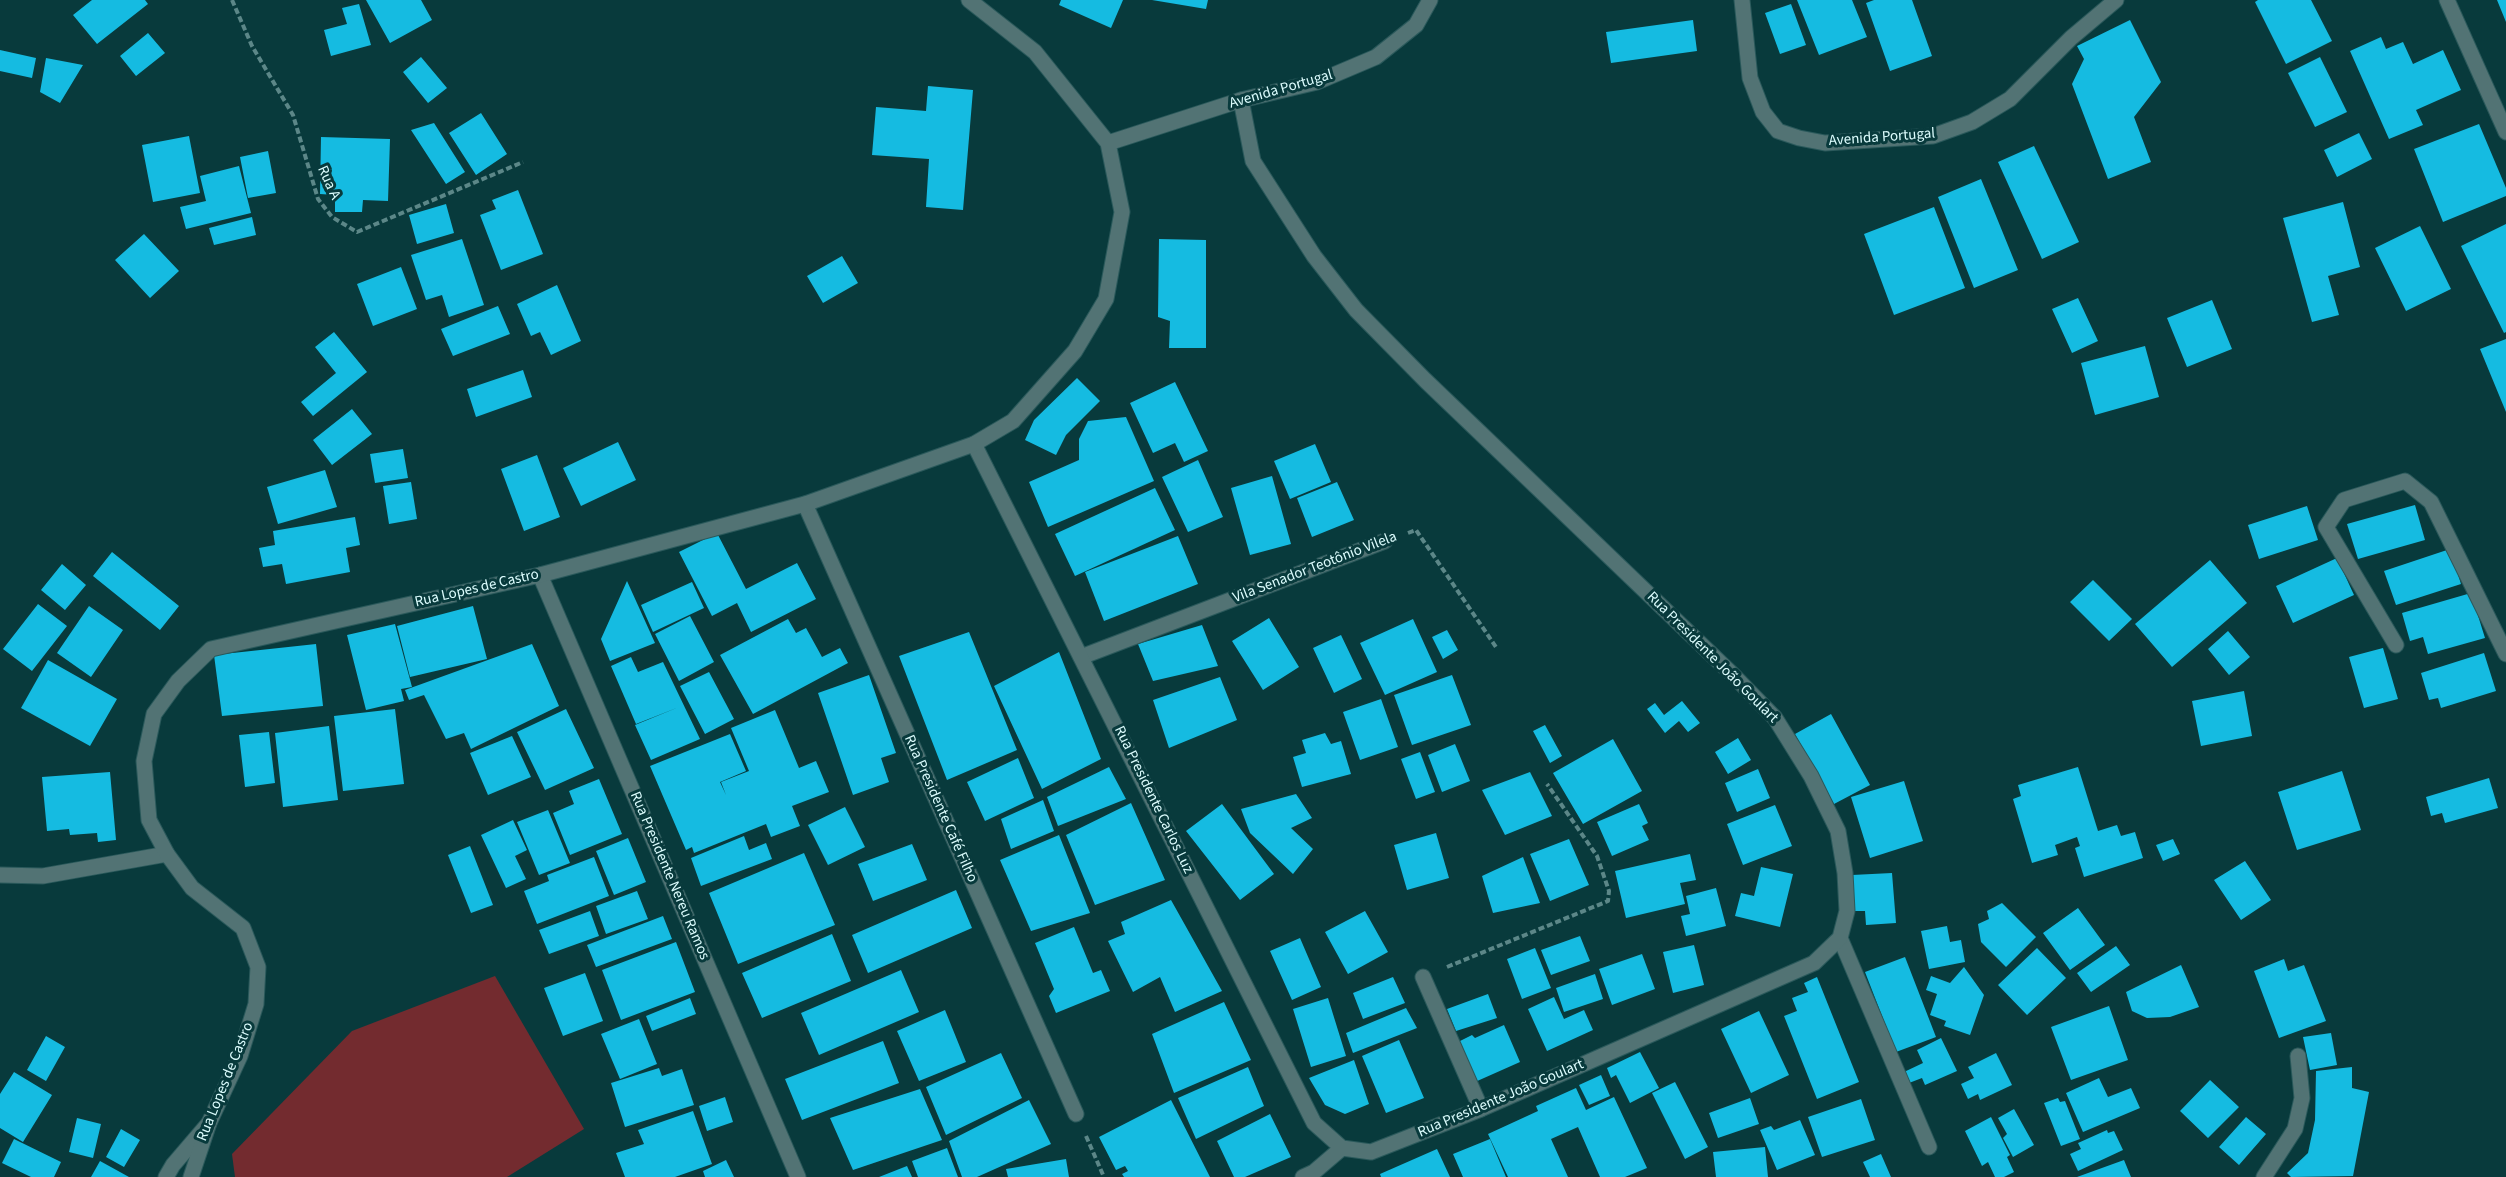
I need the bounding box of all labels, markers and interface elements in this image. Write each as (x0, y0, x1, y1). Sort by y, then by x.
street label: Avenida Portugal (1227, 67, 1335, 113)
street label: Avenida Portugal (1828, 125, 1936, 151)
street label: Rua A (313, 163, 343, 203)
street label: Vila Senador Teotônio Vilela (1230, 528, 1400, 608)
street label: Rua Lopes de Castro (413, 566, 541, 612)
street label: Rua Presidente João Goulart (1643, 589, 1781, 727)
street label: Rua Presidente Carlos Luz (1109, 723, 1197, 877)
street label: Rua Presidente Café Filho (899, 732, 981, 886)
street label: Rua Presidente Nereu Ramos (625, 789, 713, 963)
street label: Rua Lopes de Castro (194, 1020, 258, 1144)
street label: Rua Presidente João Goulart (1415, 1056, 1587, 1142)

